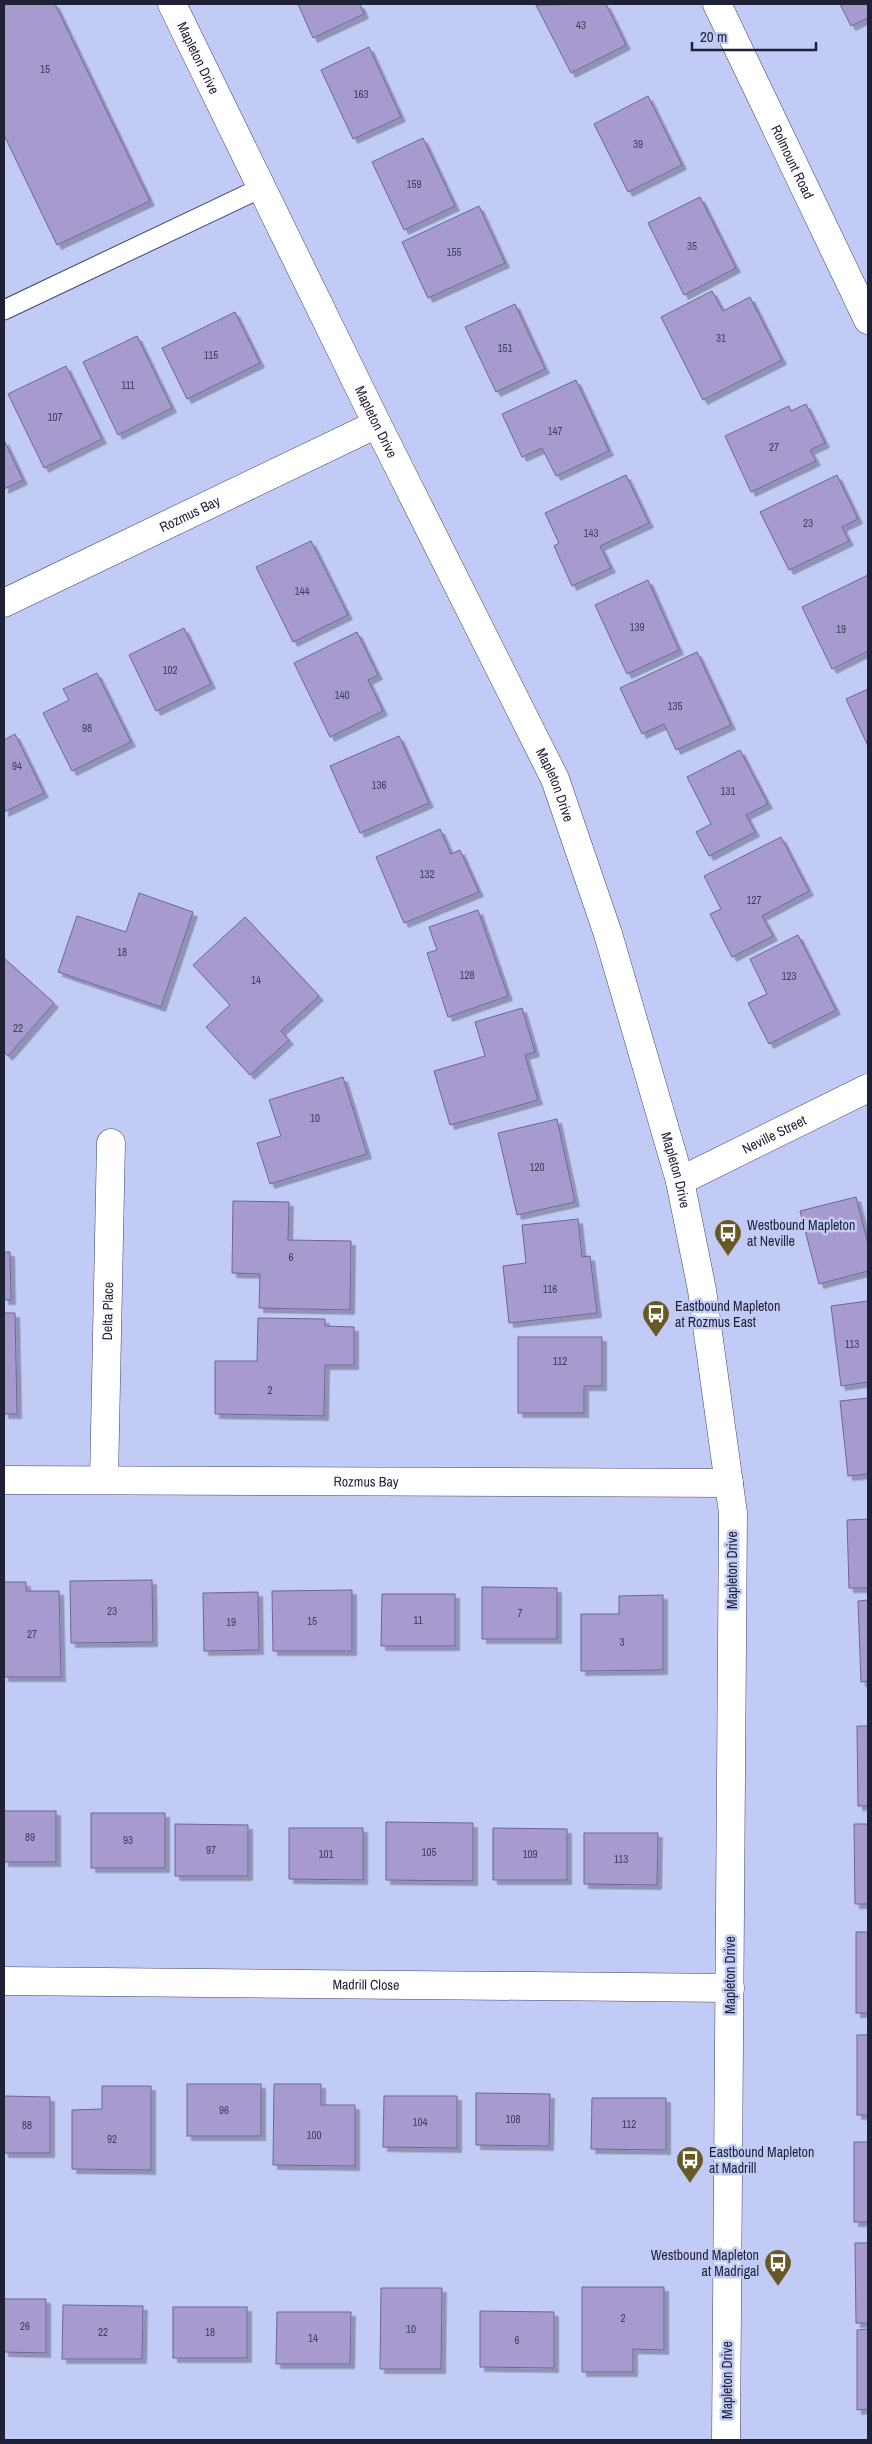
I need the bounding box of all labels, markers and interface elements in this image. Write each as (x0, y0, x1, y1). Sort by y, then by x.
house number: 43 (576, 18, 586, 32)
street label: Mapleton Drive (173, 19, 224, 97)
scale bar (692, 20, 816, 52)
text: 20 m (700, 26, 727, 47)
house number: 15 (40, 62, 50, 76)
house number: 163 (353, 87, 369, 101)
street label: Rolmount Road (767, 122, 818, 202)
house number: 39 (633, 137, 643, 151)
house number: 159 (406, 177, 422, 191)
house number: 35 (687, 239, 697, 253)
house number: 155 (446, 245, 462, 259)
house number: 31 (716, 331, 726, 345)
house number: 151 (497, 341, 513, 355)
house number: 115 (204, 348, 218, 362)
house number: 111 (121, 378, 135, 392)
street label: Mapleton Drive (351, 383, 401, 461)
house number: 107 (47, 410, 63, 424)
house number: 147 (547, 424, 563, 438)
house number: 27 (769, 440, 779, 454)
street label: Rozmus Bay (156, 492, 223, 536)
house number: 23 (803, 516, 813, 530)
house number: 143 (583, 526, 599, 540)
house number: 144 (294, 584, 310, 598)
house number: 139 (629, 620, 645, 634)
house number: 19 (836, 622, 846, 636)
house number: 102 (162, 663, 178, 677)
house number: 140 (334, 688, 350, 702)
house number: 135 (667, 699, 683, 713)
house number: 98 (82, 721, 92, 735)
street label: Mapleton Drive (532, 745, 578, 824)
house number: 94 (12, 759, 22, 773)
house number: 136 (371, 778, 387, 792)
house number: 131 (720, 784, 736, 798)
house number: 132 (419, 867, 435, 881)
house number: 127 (746, 893, 762, 907)
house number: 18 (117, 945, 127, 959)
house number: 128 (459, 968, 475, 982)
house number: 123 (781, 969, 797, 983)
house number: 14 (251, 973, 261, 987)
house number: 22 (13, 1021, 23, 1035)
house number: 10 (310, 1111, 320, 1125)
street label: Neville Street (739, 1111, 809, 1158)
street label: Mapleton Drive (657, 1130, 694, 1210)
house number: 120 (529, 1160, 545, 1174)
place label: Westbound Mapleton at Neville (747, 1216, 855, 1250)
bus stop icon: Westbound Mapleton at Neville (713, 1218, 743, 1257)
house number: 6 (288, 1250, 294, 1264)
street label: Delta Place (98, 1281, 117, 1341)
house number: 116 (543, 1282, 557, 1296)
place label: Eastbound Mapleton at Rozmus East (675, 1297, 780, 1331)
bus stop icon: Eastbound Mapleton at Rozmus East (641, 1299, 671, 1338)
house number: 113 (845, 1337, 859, 1351)
house number: 112 (553, 1354, 567, 1368)
house number: 2 (267, 1383, 273, 1397)
street label: Rozmus Bay (333, 1472, 399, 1491)
street label: Mapleton Drive (723, 1531, 741, 1609)
house number: 23 (107, 1604, 117, 1618)
house number: 7 (517, 1606, 523, 1620)
house number: 11 (413, 1613, 423, 1627)
house number: 15 (307, 1614, 317, 1628)
house number: 19 (226, 1615, 236, 1629)
house number: 27 (27, 1627, 37, 1641)
house number: 3 (619, 1635, 625, 1649)
house number: 89 (25, 1830, 35, 1844)
house number: 93 (123, 1833, 133, 1847)
house number: 97 (206, 1843, 216, 1857)
house number: 105 (421, 1845, 437, 1859)
house number: 101 (318, 1847, 334, 1861)
house number: 109 (522, 1847, 538, 1861)
house number: 113 (614, 1852, 628, 1866)
street label: Mapleton Drive (721, 1936, 739, 2014)
street label: Madrill Close (332, 1975, 400, 1994)
house number: 96 (219, 2103, 229, 2117)
house number: 108 (505, 2112, 521, 2126)
house number: 104 (412, 2115, 428, 2129)
house number: 112 (622, 2117, 636, 2131)
house number: 88 (22, 2118, 32, 2132)
house number: 100 (306, 2128, 322, 2142)
house number: 92 (107, 2132, 117, 2146)
place label: Eastbound Mapleton at Madrill (709, 2143, 814, 2177)
bus stop icon: Eastbound Mapleton at Madrill (675, 2145, 705, 2184)
place label: Westbound Mapleton at Madrigal (651, 2246, 759, 2280)
bus stop icon: Westbound Mapleton at Madrigal (763, 2248, 793, 2287)
house number: 2 (620, 2311, 626, 2325)
house number: 26 (20, 2319, 30, 2333)
house number: 10 (406, 2322, 416, 2336)
house number: 22 (98, 2325, 108, 2339)
house number: 18 (205, 2325, 215, 2339)
house number: 14 (308, 2331, 318, 2345)
house number: 6 (514, 2333, 520, 2347)
street label: Mapleton Drive (718, 2341, 736, 2419)

